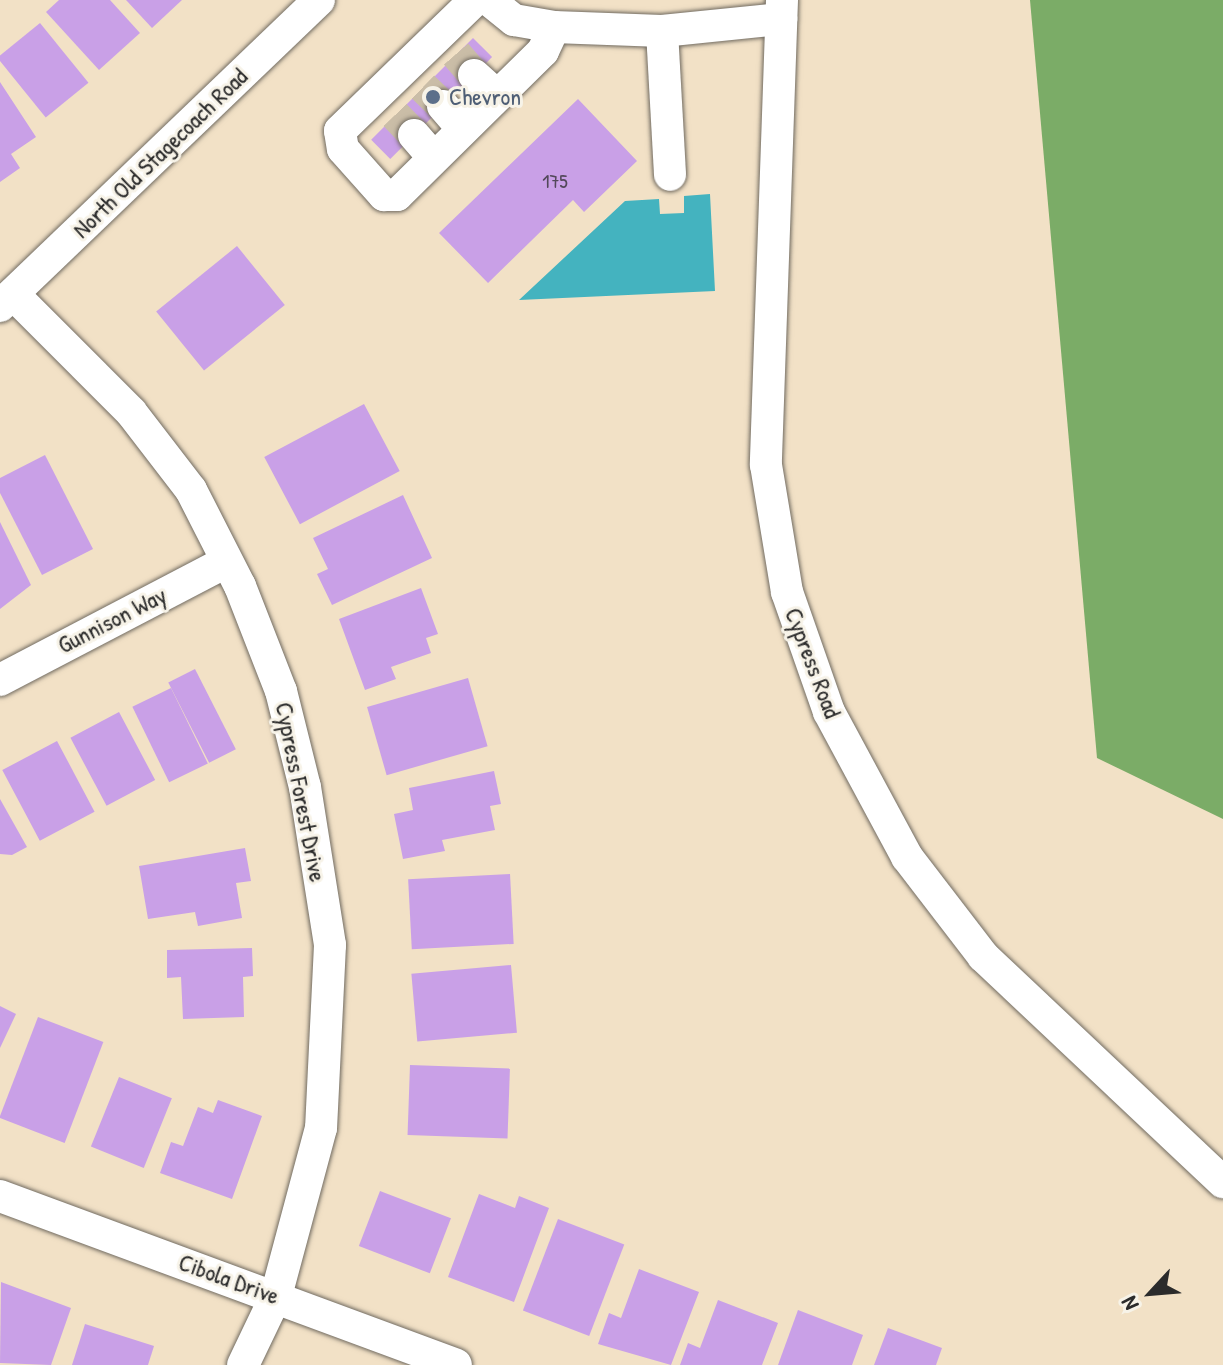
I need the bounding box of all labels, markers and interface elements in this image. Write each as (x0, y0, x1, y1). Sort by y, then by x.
street label: North Old Stagecoach Road (67, 62, 253, 244)
place label: Chevron (449, 83, 521, 111)
marker: Chevron (424, 88, 442, 106)
house number: 175 (542, 168, 568, 192)
street label: Gunnison Way (53, 580, 171, 660)
street label: Cypress Road (779, 604, 847, 722)
street label: Cypress Forest Drive (269, 700, 333, 884)
street label: Cibola Drive (175, 1248, 283, 1310)
north arrow (1111, 1253, 1191, 1333)
text: N (1113, 1292, 1145, 1315)

